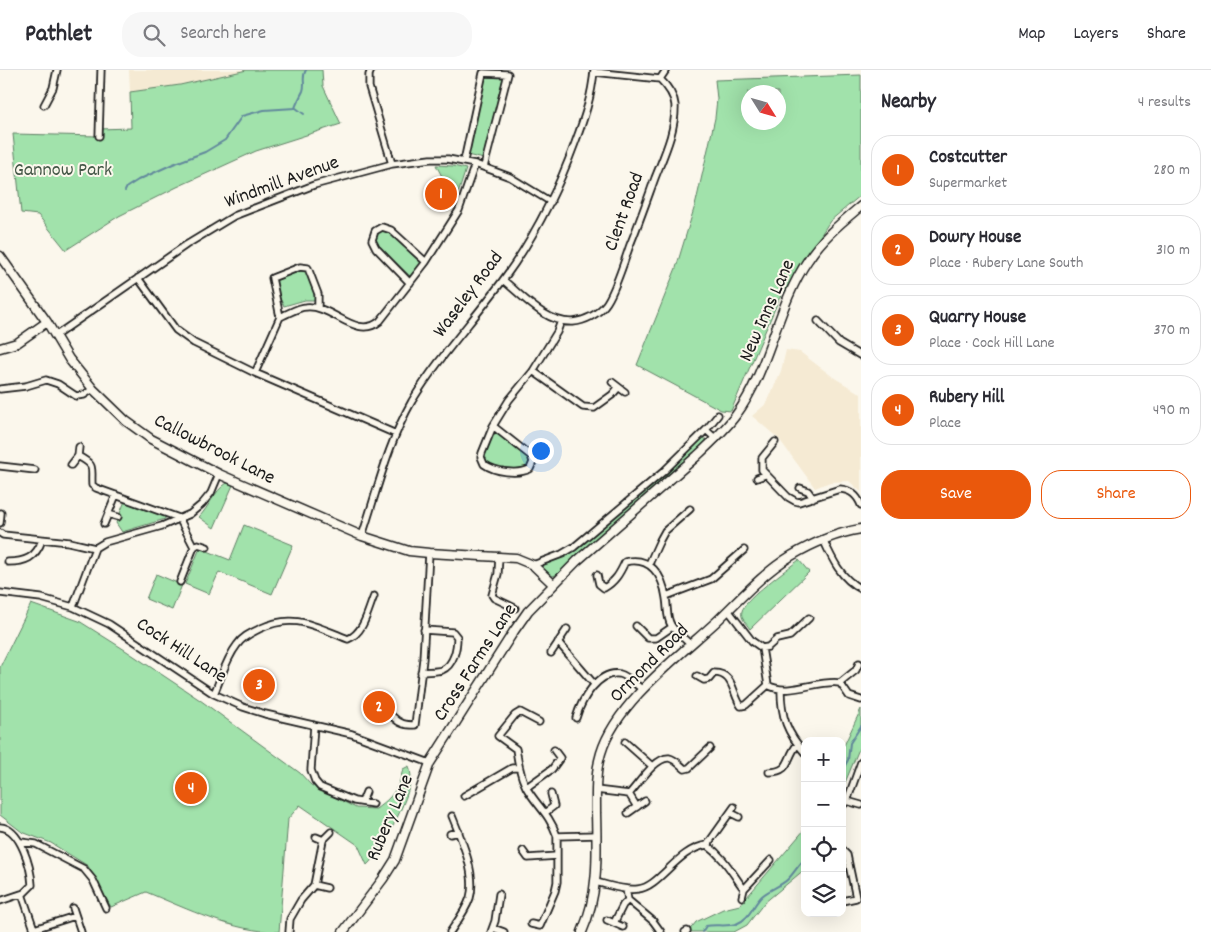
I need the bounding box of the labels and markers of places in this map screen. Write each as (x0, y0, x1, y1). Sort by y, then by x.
pin: 1 (425, 175, 457, 213)
pin: 3 (243, 666, 275, 704)
pin: 2 (363, 688, 395, 726)
pin: 4 (175, 769, 207, 807)

